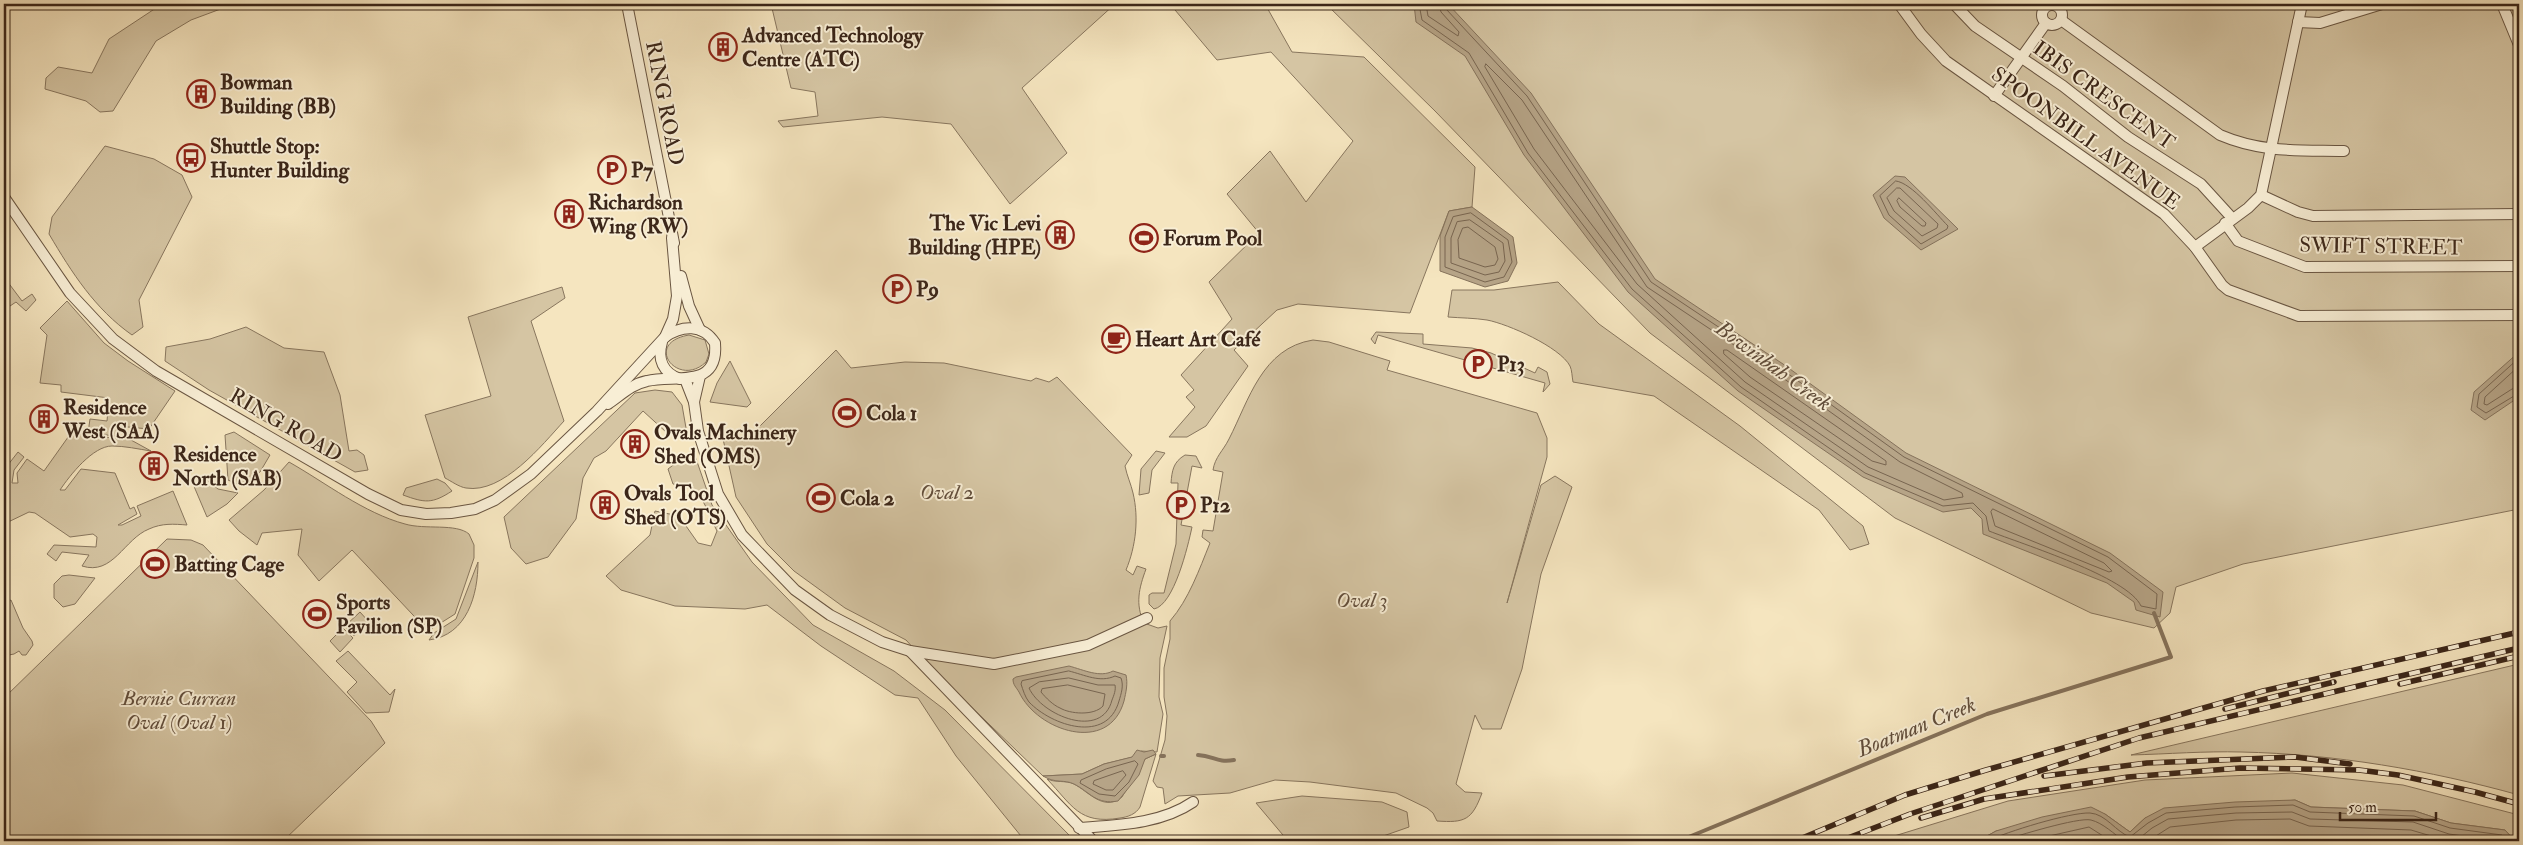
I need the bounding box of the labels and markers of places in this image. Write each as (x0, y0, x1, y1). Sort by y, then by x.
place label: Advanced Technology Centre (ATC) (741, 22, 924, 73)
building icon: Advanced Technology Centre (ATC) (708, 32, 738, 62)
place label: Bowman Building (BB) (220, 69, 336, 120)
building icon: Bowman Building (BB) (186, 79, 216, 109)
place label: Shuttle Stop: Hunter Building (210, 133, 350, 184)
bus stop icon: Shuttle Stop: Hunter Building (176, 143, 206, 173)
parking icon: P7 (597, 155, 627, 185)
place label: P7 (631, 157, 653, 184)
place label: Richardson Wing (RW) (587, 189, 688, 240)
building icon: Richardson Wing (RW) (554, 199, 584, 229)
place label: The Vic Levi Building (HPE) (908, 210, 1041, 261)
building icon: The Vic Levi Building (HPE) (1045, 220, 1075, 250)
sports icon: Forum Pool (1129, 223, 1159, 253)
place label: Forum Pool (1163, 225, 1263, 252)
parking icon: P9 (882, 274, 912, 304)
place label: P9 (916, 276, 939, 303)
cafe icon: Heart Art Café (1101, 324, 1131, 354)
place label: Heart Art Café (1135, 326, 1261, 353)
parking icon: P13 (1463, 349, 1493, 379)
place label: P13 (1497, 351, 1525, 378)
place label: Residence West (SAA) (62, 394, 159, 445)
sports icon: Cola 1 (832, 398, 862, 428)
place label: Cola 1 (866, 400, 917, 427)
building icon: Residence West (SAA) (29, 404, 59, 434)
place label: Ovals Machinery Shed (OMS) (654, 419, 797, 470)
building icon: Ovals Machinery Shed (OMS) (620, 429, 650, 459)
place label: Residence North (SAB) (172, 441, 282, 492)
building icon: Residence North (SAB) (139, 451, 169, 481)
place label: Ovals Tool Shed (OTS) (624, 480, 726, 531)
sports icon: Cola 2 (806, 483, 836, 513)
place label: Cola 2 (840, 485, 895, 512)
building icon: Ovals Tool Shed (OTS) (590, 490, 620, 520)
parking icon: P12 (1166, 490, 1196, 520)
place label: P12 (1200, 492, 1231, 519)
sports icon: Batting Cage (140, 549, 170, 579)
place label: Batting Cage (174, 551, 284, 578)
place label: Sports Pavilion (SP) (336, 589, 442, 640)
sports icon: Sports Pavilion (SP) (302, 599, 332, 629)

